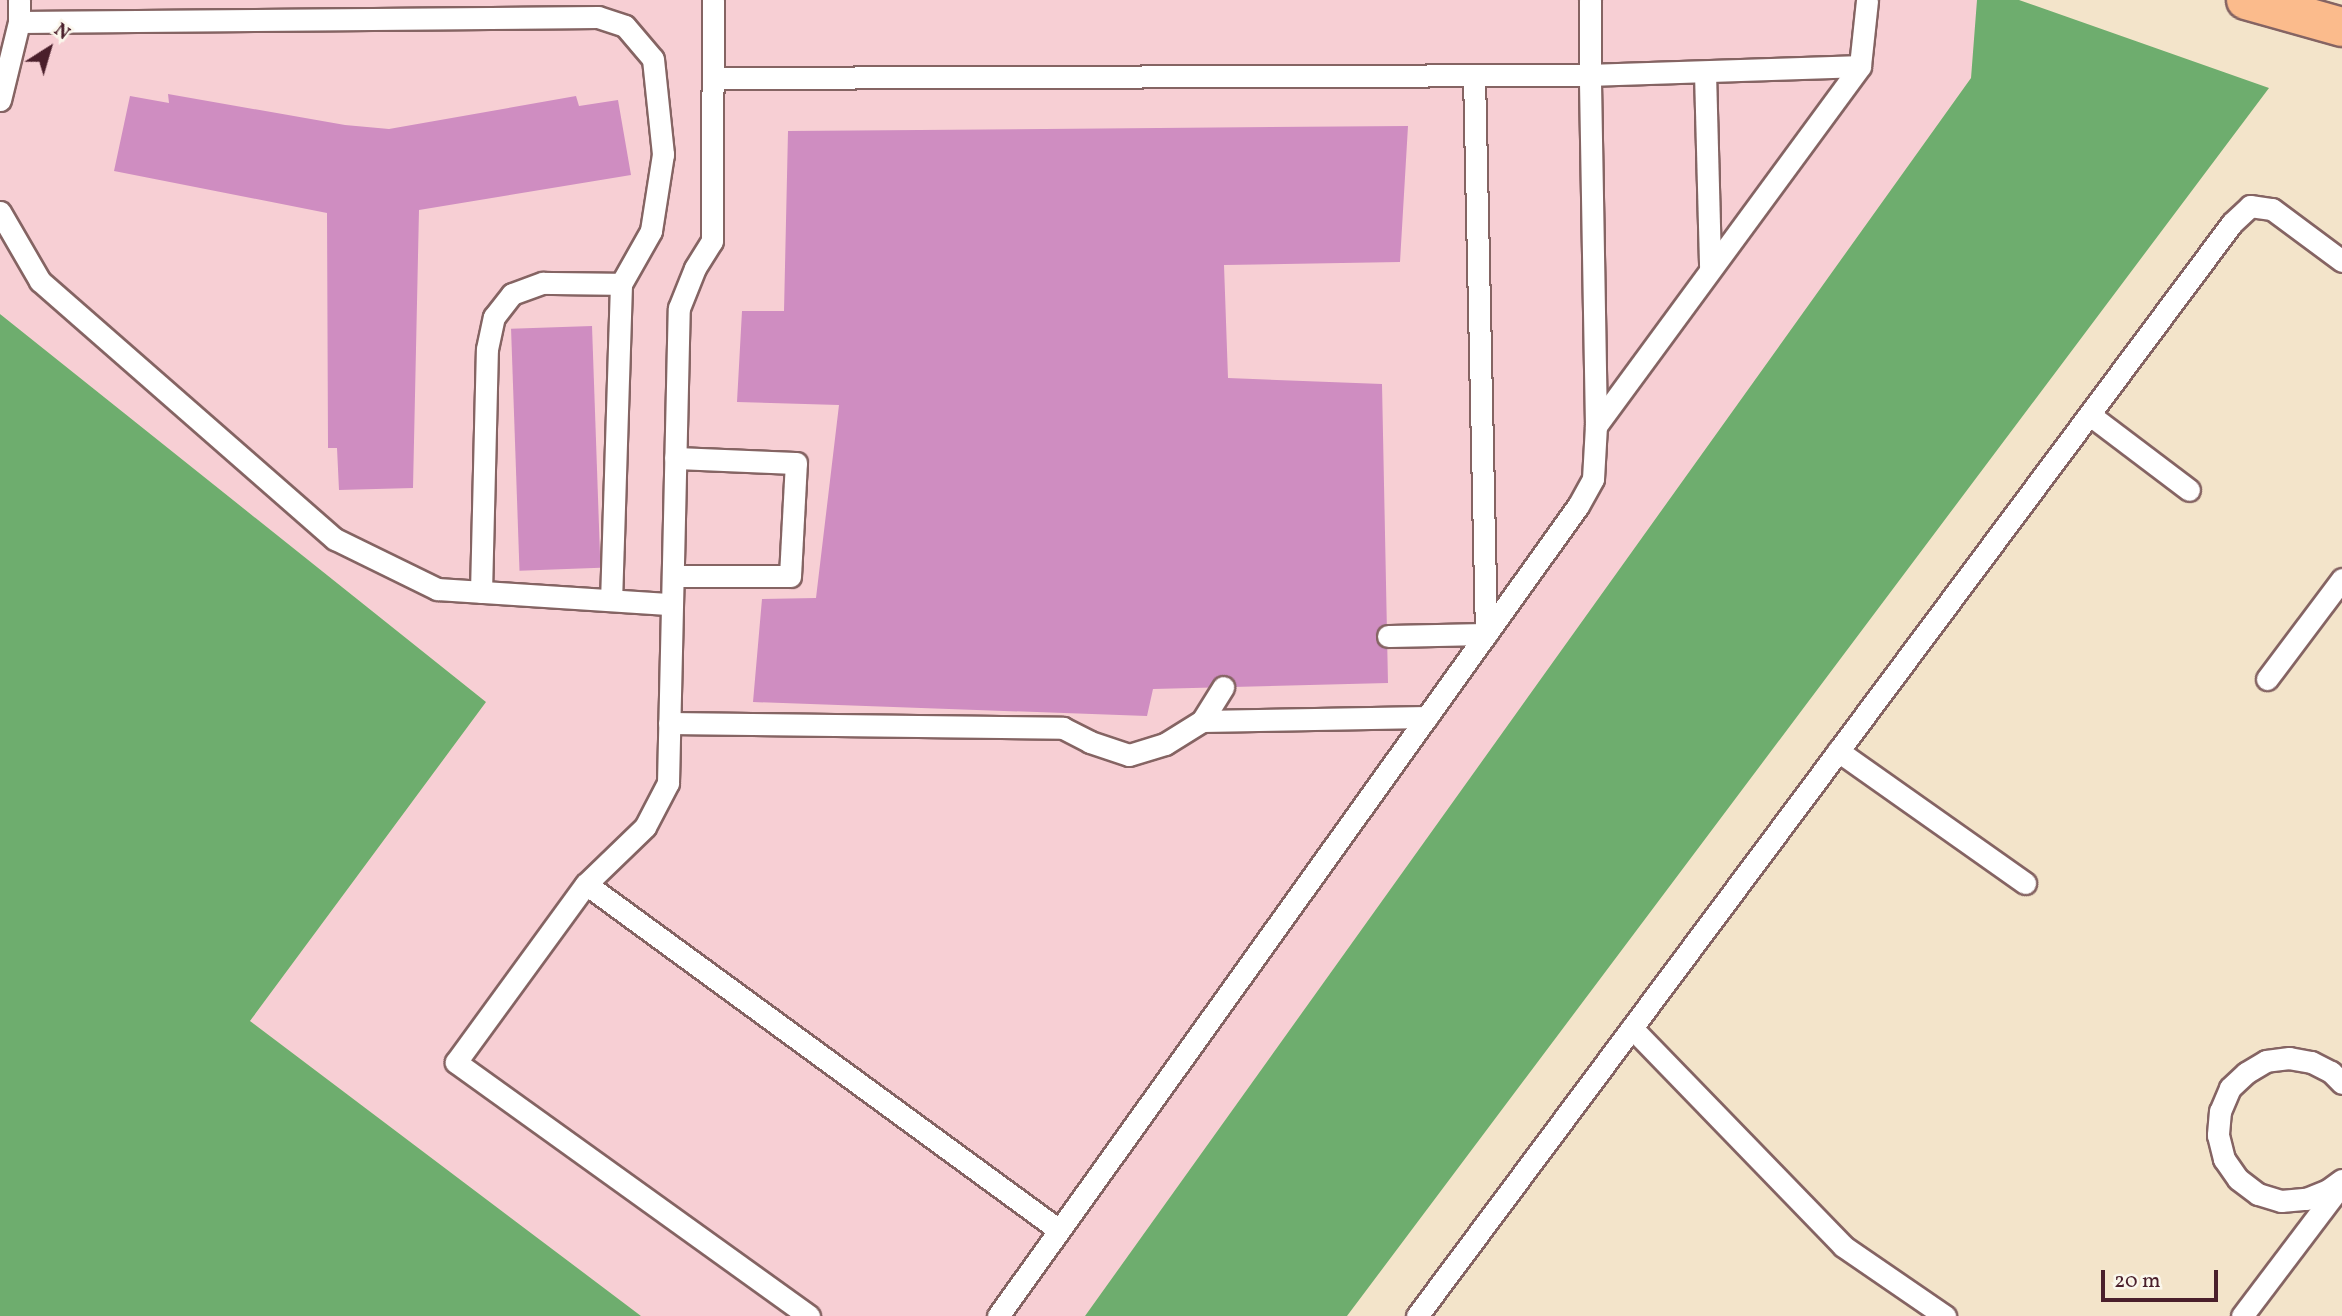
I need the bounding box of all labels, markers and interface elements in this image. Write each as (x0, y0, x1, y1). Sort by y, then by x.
north arrow (14, 14, 84, 84)
text: N (48, 18, 75, 47)
scale bar (2104, 1256, 2221, 1300)
text: 20 m (2114, 1267, 2160, 1296)

